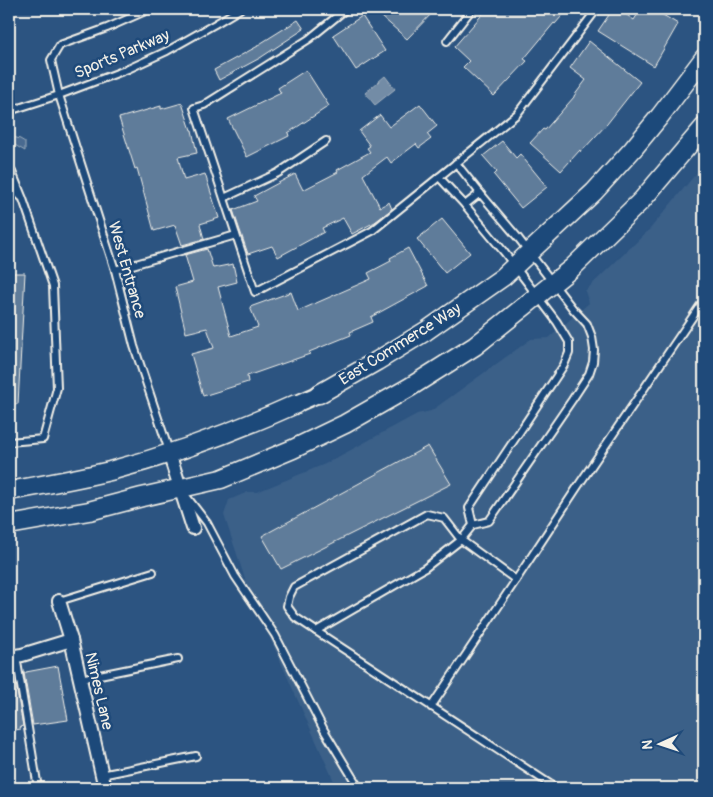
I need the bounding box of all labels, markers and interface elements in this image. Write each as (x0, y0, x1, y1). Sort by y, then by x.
street label: Sports Parkway (71, 25, 173, 83)
street label: West Entrance (104, 219, 150, 321)
street label: East Commerce Way (335, 298, 465, 390)
street label: Nimes Lane (80, 650, 118, 732)
north arrow (636, 720, 686, 770)
text: N (639, 739, 656, 750)

